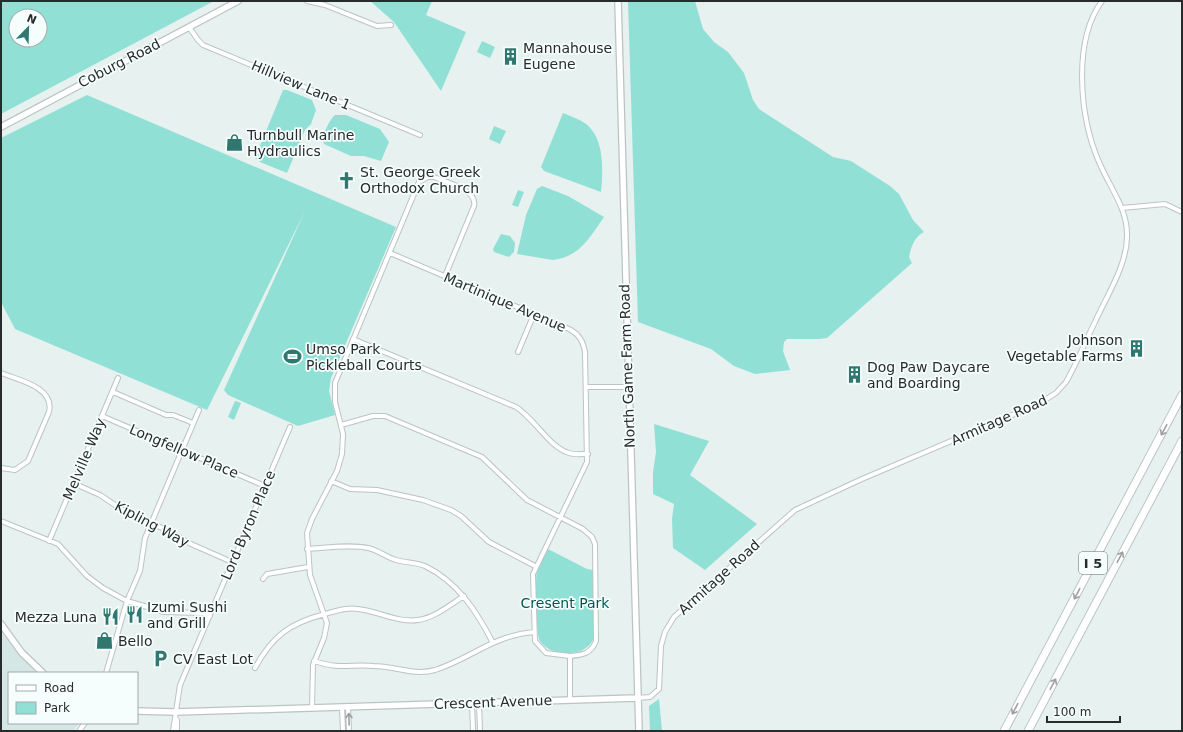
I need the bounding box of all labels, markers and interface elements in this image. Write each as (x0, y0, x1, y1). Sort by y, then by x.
north arrow (8, 8, 48, 48)
text: N (25, 11, 38, 27)
street label: Coburg Road (75, 35, 163, 91)
place label: Mannahouse Eugene (523, 40, 612, 72)
building icon: Mannahouse Eugene (500, 46, 520, 66)
street label: Hillview Lane 1 (249, 57, 353, 113)
place label: Turnbull Marine Hydraulics (246, 127, 354, 159)
shop icon: Turnbull Marine Hydraulics (224, 133, 244, 153)
place label: St. George Greek Orthodox Church (360, 164, 481, 196)
church icon: St. George Greek Orthodox Church (337, 170, 357, 190)
street label: Martinique Avenue (441, 269, 569, 335)
street label: North Game Farm Road (616, 284, 638, 448)
place label: Johnson Vegetable Farms (1007, 332, 1123, 364)
building icon: Johnson Vegetable Farms (1126, 338, 1146, 358)
place label: Umso Park Pickleball Courts (306, 341, 422, 373)
sports icon: Umso Park Pickleball Courts (283, 347, 303, 367)
place label: Dog Paw Daycare and Boarding (867, 359, 990, 391)
building icon: Dog Paw Daycare and Boarding (844, 365, 864, 385)
street label: Armitage Road (948, 392, 1050, 448)
street label: Melville Way (60, 416, 108, 502)
street label: Longfellow Place (127, 421, 241, 481)
one-way arrow (1160, 424, 1167, 436)
street label: Lord Byron Place (218, 468, 278, 582)
street label: Kipling Way (112, 498, 192, 550)
street label: Armitage Road (675, 536, 763, 618)
one-way arrow (1117, 551, 1125, 563)
road number: I 5 (1079, 552, 1107, 574)
one-way arrow (1072, 588, 1080, 600)
park label: Cresent Park (521, 595, 610, 611)
place label: Izumi Sushi and Grill (147, 599, 227, 631)
restaurant icon: Izumi Sushi and Grill (124, 605, 144, 625)
restaurant icon: Mezza Luna (100, 607, 120, 627)
place label: Mezza Luna (15, 609, 97, 625)
shop icon: Bello (95, 631, 115, 651)
place label: Bello (118, 633, 153, 649)
parking icon: CV East Lot (150, 649, 170, 669)
place label: CV East Lot (173, 651, 254, 667)
legend (8, 672, 138, 724)
one-way arrow (1049, 678, 1057, 690)
text: Road (44, 681, 74, 695)
street label: Crescent Avenue (434, 692, 552, 712)
scale bar (1047, 698, 1120, 724)
text: Park (44, 701, 70, 715)
one-way arrow (1011, 703, 1019, 715)
text: 100 m (1053, 705, 1091, 719)
one-way arrow (345, 713, 353, 726)

